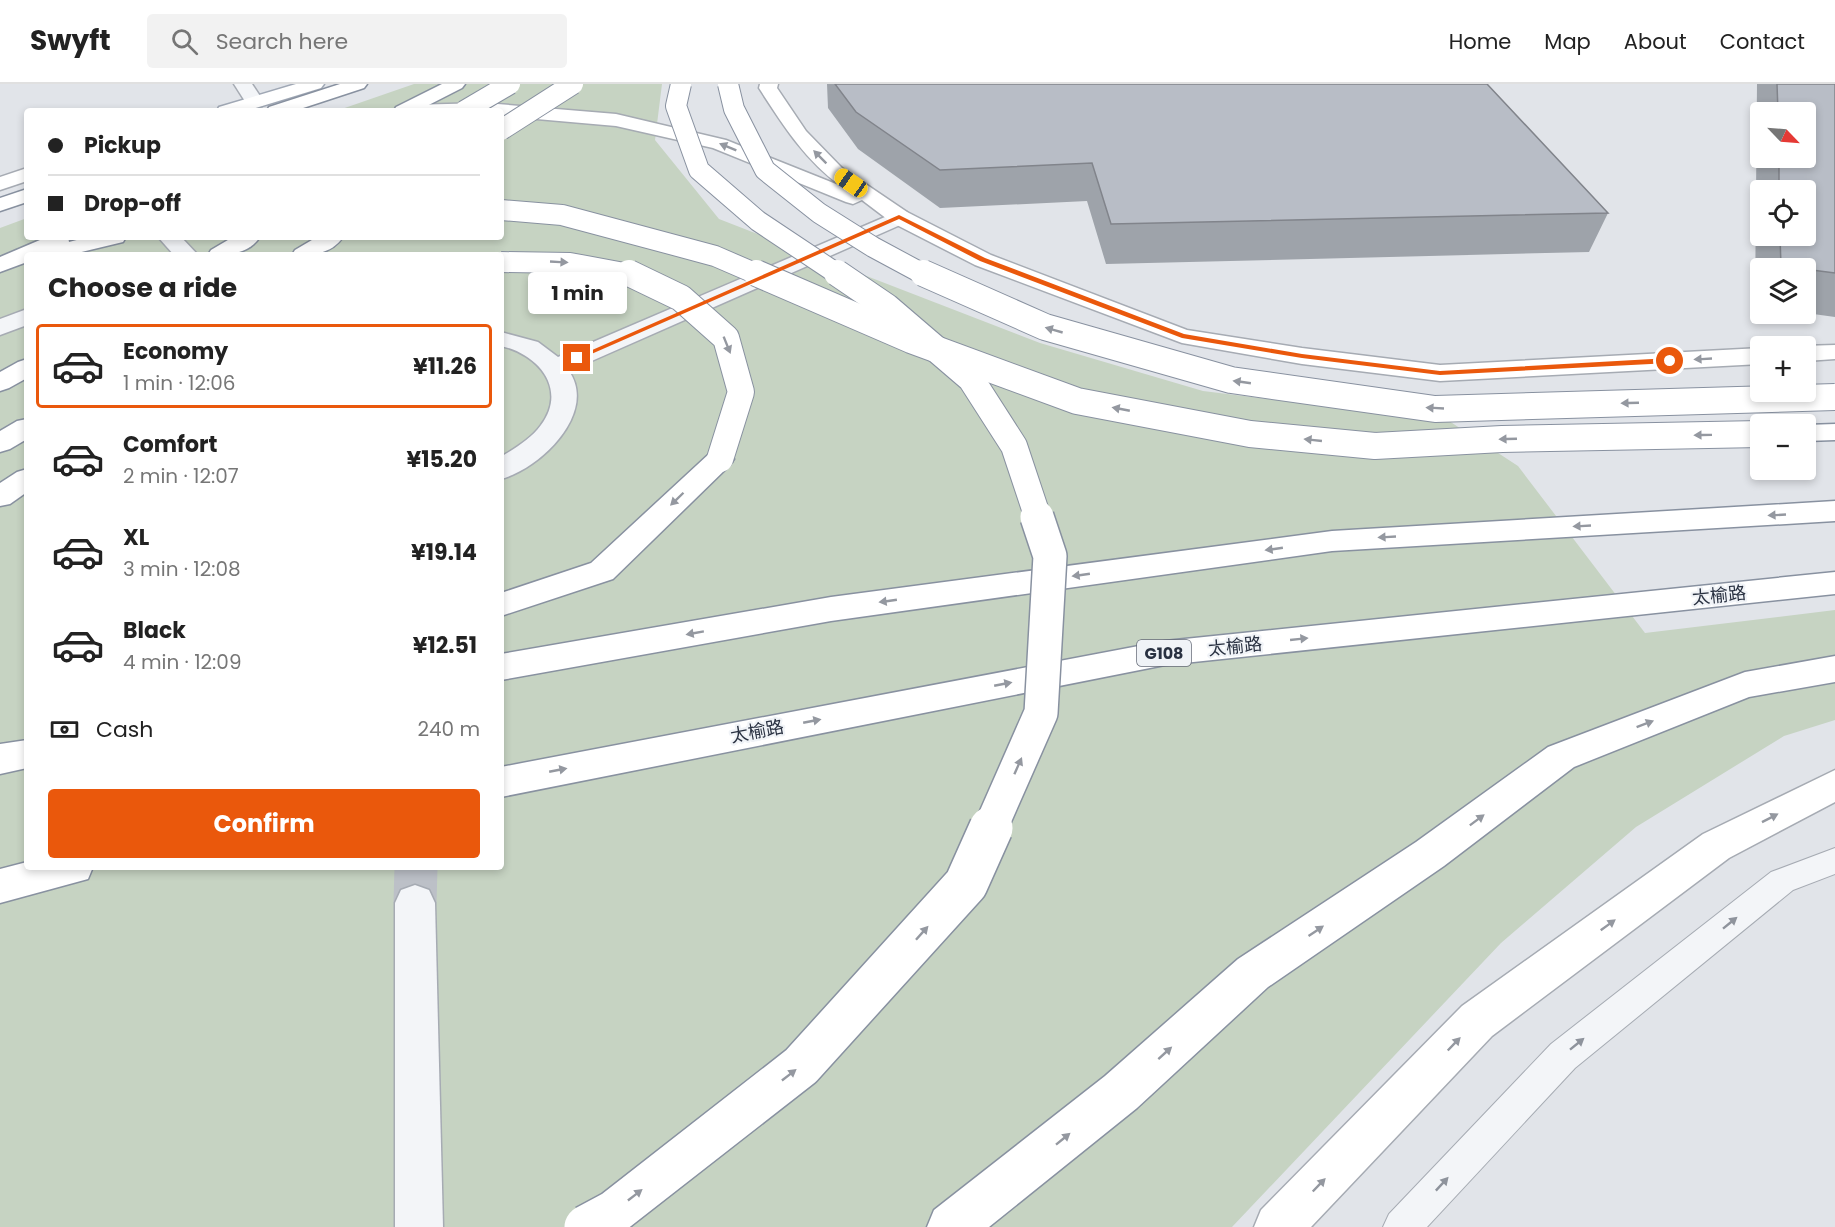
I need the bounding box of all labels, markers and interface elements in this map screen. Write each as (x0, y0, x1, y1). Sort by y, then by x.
search box (147, 14, 567, 68)
text: Swyft (30, 21, 111, 60)
icon: search (168, 25, 201, 58)
text: Search here (216, 26, 348, 57)
text: Home (1449, 27, 1511, 56)
text: Map (1544, 27, 1591, 56)
text: About (1624, 27, 1687, 56)
text: Contact (1720, 27, 1805, 56)
north arrow (1750, 102, 1816, 168)
map controls (1750, 102, 1816, 480)
text: Pickup (84, 130, 161, 161)
one-way arrow (719, 142, 737, 152)
one-way arrow (814, 151, 828, 165)
car (831, 165, 871, 201)
button: locate (1750, 180, 1816, 246)
text: Drop-off (84, 188, 181, 219)
one-way arrow (550, 258, 569, 267)
button: layers (1750, 258, 1816, 324)
text: Choose a ride (48, 269, 237, 306)
callout: 1 min (528, 271, 626, 313)
text: 1 min (551, 279, 604, 307)
one-way arrow (1045, 325, 1063, 334)
text: Economy (123, 336, 228, 367)
one-way arrow (723, 336, 732, 354)
button: + (1750, 336, 1816, 402)
icon: car (51, 339, 105, 393)
route end (563, 344, 590, 371)
route start (1656, 347, 1683, 374)
text: ¥11.26 (413, 351, 477, 382)
one-way arrow (1693, 354, 1712, 363)
text: 1 min · 12:06 (123, 369, 235, 397)
one-way arrow (1232, 377, 1251, 386)
one-way arrow (1620, 399, 1639, 408)
one-way arrow (1425, 404, 1444, 413)
one-way arrow (1111, 405, 1130, 414)
button: − (1750, 414, 1816, 480)
text: Comfort (123, 429, 217, 460)
one-way arrow (1693, 430, 1712, 440)
icon: car (51, 432, 105, 486)
one-way arrow (1304, 435, 1323, 445)
one-way arrow (1498, 435, 1517, 444)
text: ¥15.20 (407, 444, 477, 475)
text: 2 min · 12:07 (123, 462, 239, 490)
one-way arrow (671, 492, 685, 506)
one-way arrow (1767, 510, 1786, 519)
one-way arrow (1572, 521, 1591, 531)
text: XL (123, 522, 149, 553)
icon: car (51, 525, 105, 579)
one-way arrow (1378, 533, 1397, 542)
text: ¥19.14 (411, 537, 477, 568)
one-way arrow (1265, 544, 1284, 553)
text: 3 min · 12:08 (123, 555, 241, 583)
one-way arrow (1071, 570, 1090, 580)
street label: 太榆路 (1691, 580, 1747, 610)
one-way arrow (878, 597, 897, 606)
text: Black (123, 615, 186, 646)
icon: car (51, 618, 105, 672)
one-way arrow (686, 629, 705, 638)
text: ¥12.51 (413, 630, 477, 661)
street label: 太榆路 (1207, 631, 1263, 661)
one-way arrow (1290, 634, 1309, 644)
road number: G108 (1137, 640, 1191, 666)
text: 4 min · 12:09 (123, 648, 241, 676)
one-way arrow (994, 679, 1013, 688)
icon: cash (48, 713, 81, 746)
text: Cash (96, 714, 153, 745)
street label: 太榆路 (728, 714, 786, 748)
text: 240 m (417, 715, 480, 743)
one-way arrow (802, 716, 821, 725)
one-way arrow (1636, 719, 1654, 729)
one-way arrow (1013, 756, 1023, 774)
one-way arrow (549, 765, 568, 774)
button: Confirm (48, 789, 480, 858)
one-way arrow (1762, 813, 1779, 823)
one-way arrow (1468, 814, 1484, 826)
one-way arrow (1722, 917, 1737, 930)
one-way arrow (1599, 919, 1615, 931)
one-way arrow (1308, 925, 1324, 937)
one-way arrow (915, 926, 928, 941)
one-way arrow (1447, 1037, 1461, 1052)
one-way arrow (1570, 1039, 1585, 1051)
one-way arrow (1157, 1046, 1172, 1060)
one-way arrow (781, 1069, 797, 1082)
one-way arrow (1055, 1133, 1070, 1145)
one-way arrow (1312, 1177, 1326, 1192)
one-way arrow (1435, 1177, 1449, 1192)
one-way arrow (628, 1190, 643, 1202)

